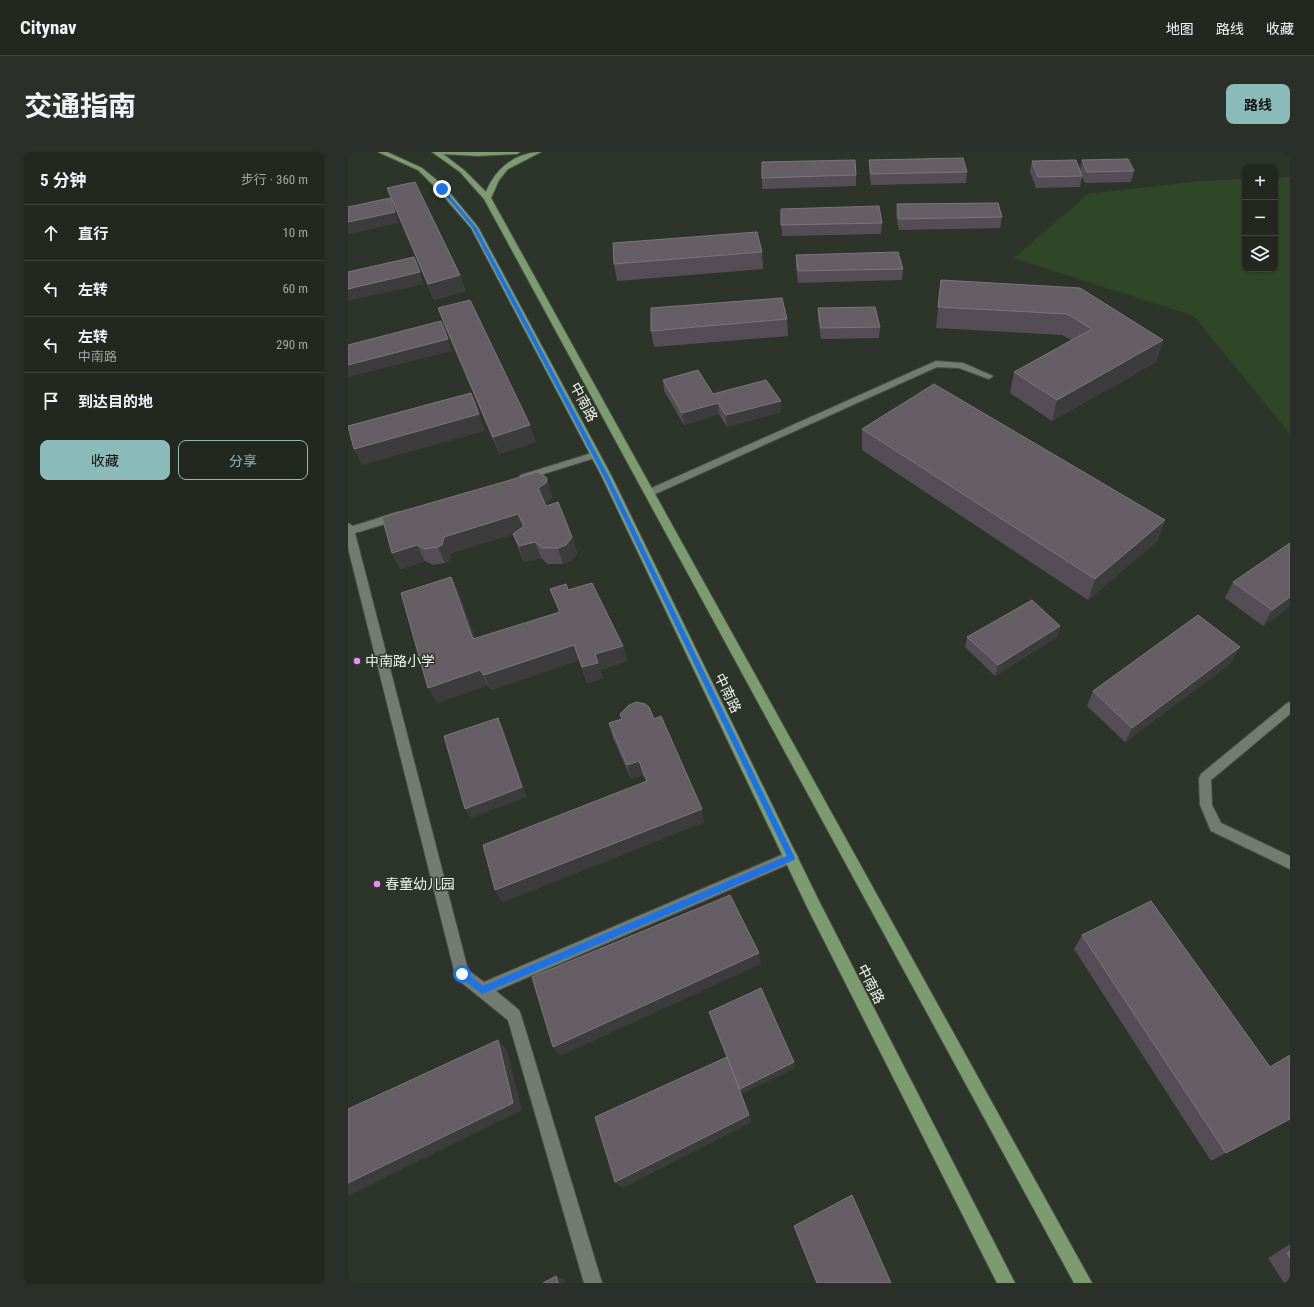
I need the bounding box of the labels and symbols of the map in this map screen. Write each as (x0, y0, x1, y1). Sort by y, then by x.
route end (433, 180, 451, 198)
street label: 中南路 (567, 380, 601, 424)
place label: 中南路小学 (365, 653, 435, 669)
marker: 中南路小学 (352, 656, 362, 666)
street label: 中南路 (712, 671, 744, 715)
place label: 春童幼儿园 (385, 876, 455, 892)
marker: 春童幼儿园 (372, 879, 382, 889)
street label: 中南路 (854, 962, 888, 1006)
route start (453, 965, 471, 983)

